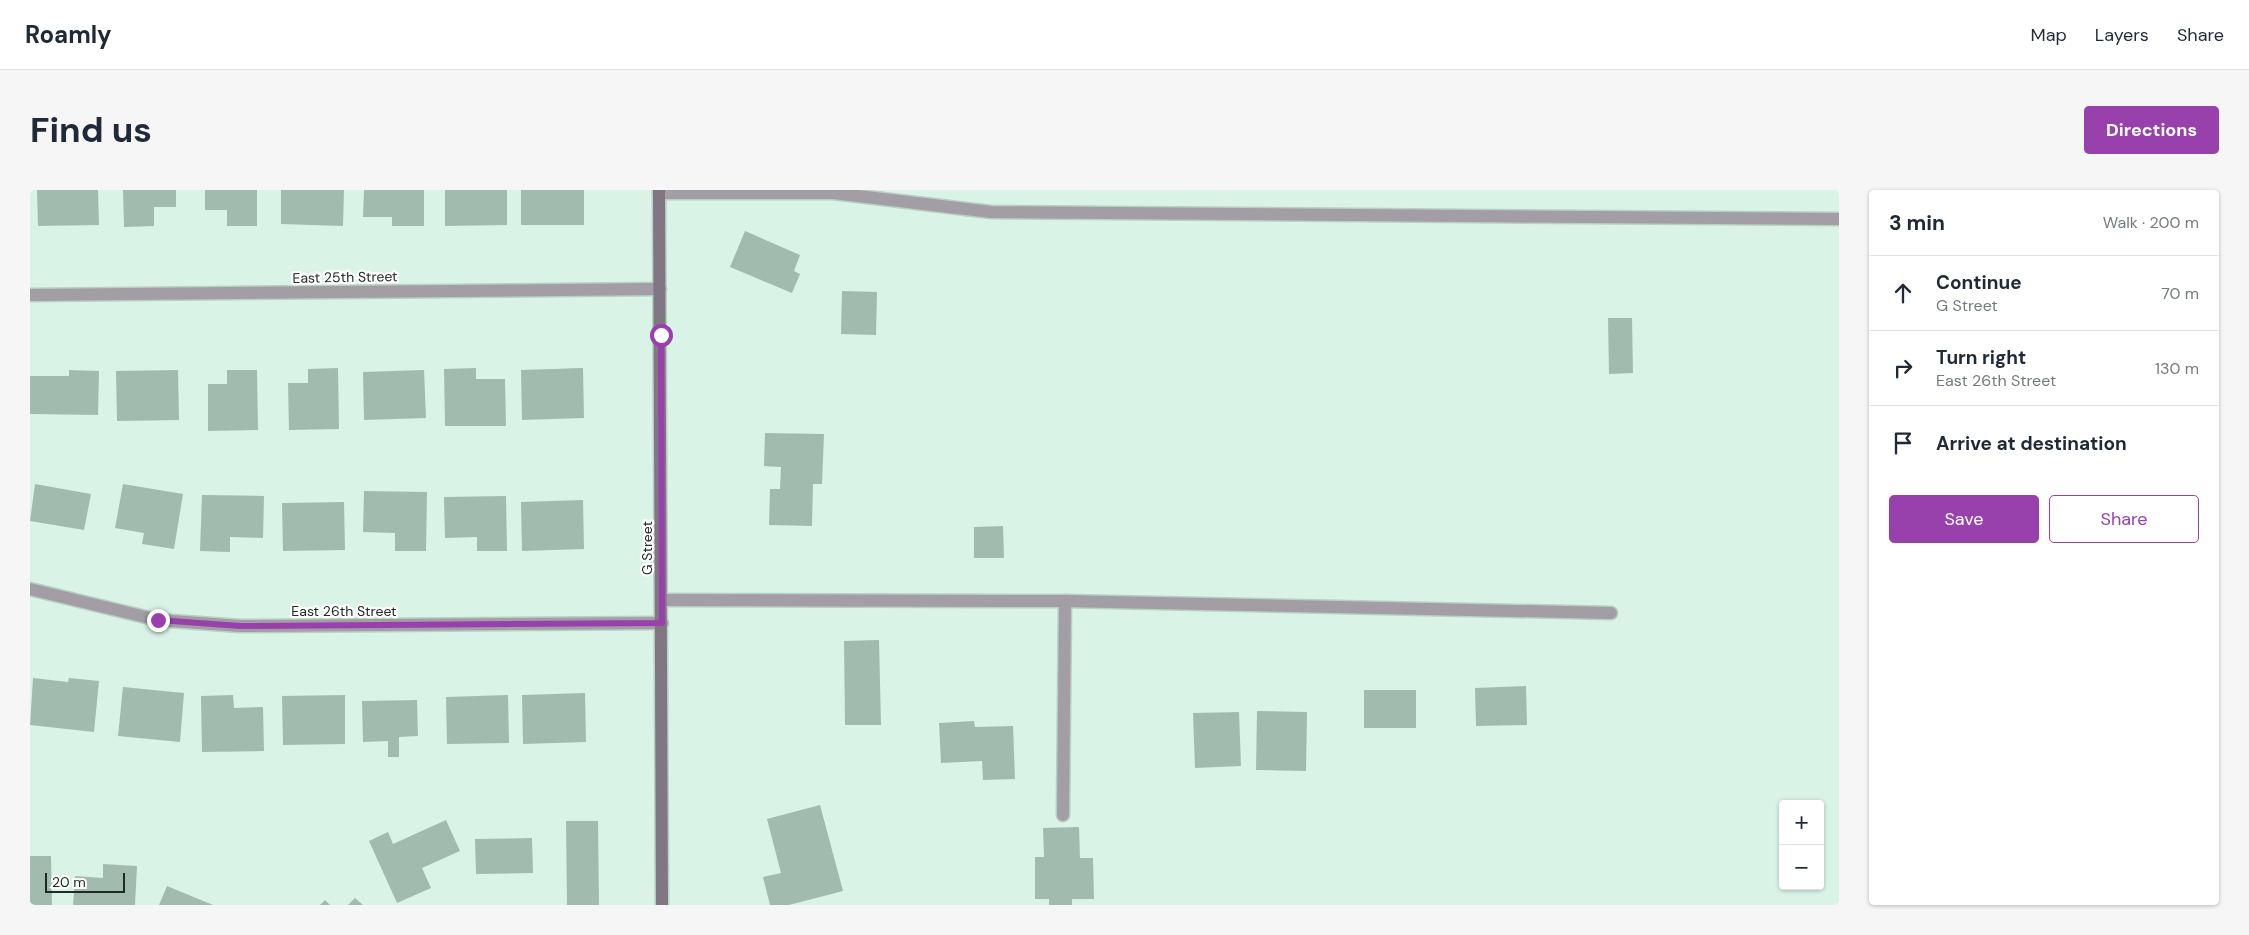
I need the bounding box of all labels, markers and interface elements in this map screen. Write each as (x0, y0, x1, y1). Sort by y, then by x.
text: Roamly (25, 19, 112, 50)
text: Map (2031, 23, 2067, 47)
text: Layers (2095, 23, 2149, 47)
text: Share (2177, 23, 2224, 47)
button: Directions (2084, 106, 2219, 154)
text: Find us (30, 107, 152, 153)
text: 3 min (1889, 209, 1945, 237)
text: Walk · 200 m (2103, 212, 2199, 233)
street label: East 25th Street (292, 267, 398, 287)
text: Continue (1936, 270, 2022, 295)
icon: ahead (1889, 279, 1917, 307)
text: 70 m (2161, 283, 2199, 304)
text: G Street (1936, 295, 1998, 316)
route start (650, 324, 673, 347)
text: Turn right (1936, 345, 2026, 370)
icon: right (1889, 354, 1917, 382)
text: 130 m (2155, 358, 2199, 379)
text: East 26th Street (1936, 370, 2056, 391)
icon: arrive (1889, 429, 1917, 457)
text: Arrive at destination (1936, 431, 2127, 456)
button: Save (1889, 495, 2039, 543)
button: Share (2049, 495, 2199, 543)
street label: G Street (638, 521, 656, 575)
street label: East 26th Street (291, 602, 397, 620)
route end (147, 609, 170, 632)
map controls (1779, 800, 1824, 890)
button: + (1779, 800, 1824, 845)
button: − (1779, 845, 1824, 890)
scale bar (45, 870, 125, 893)
text: 20 m (52, 873, 86, 891)

